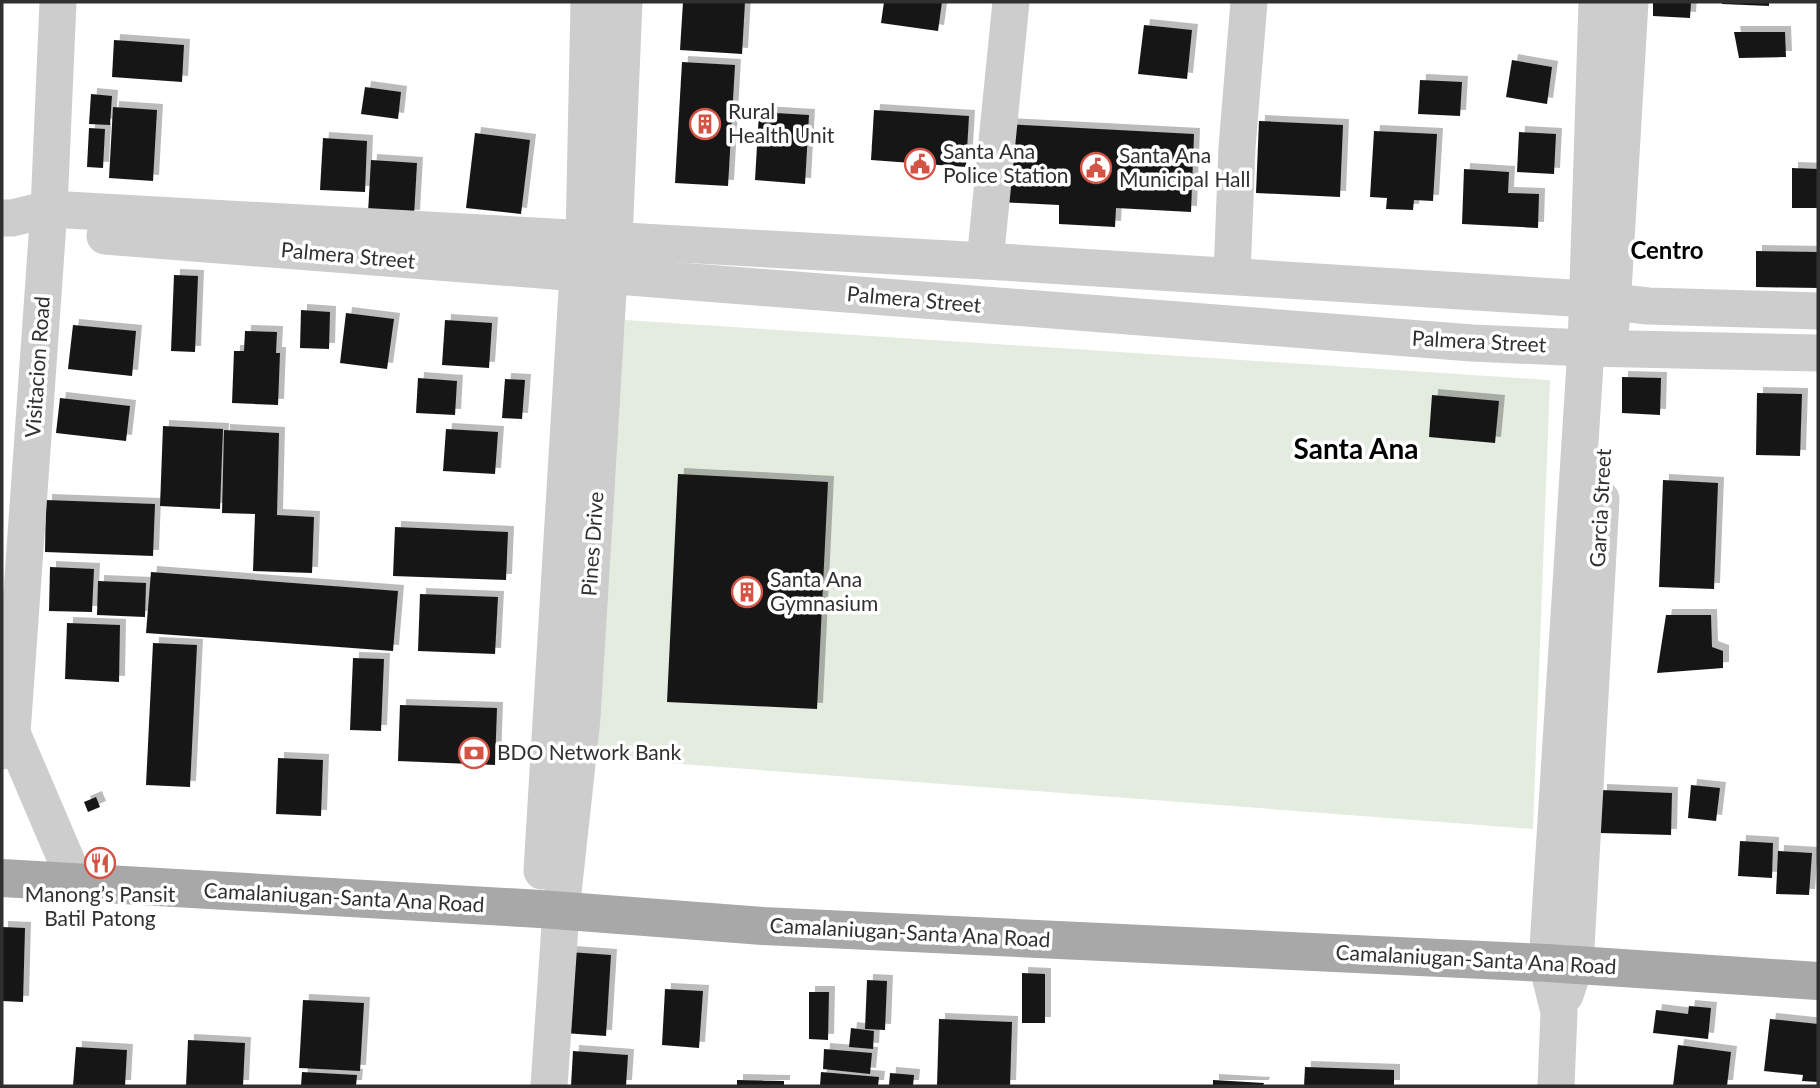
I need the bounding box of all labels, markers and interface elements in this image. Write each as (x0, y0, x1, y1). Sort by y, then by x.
place label: Rural Health Unit (728, 98, 835, 147)
building icon: Rural Health Unit (688, 107, 722, 141)
place label: Santa Ana Police Station (943, 138, 1069, 187)
place label: Santa Ana Municipal Hall (1119, 142, 1250, 191)
public building icon: Santa Ana Police Station (903, 147, 937, 181)
public building icon: Santa Ana Municipal Hall (1079, 151, 1113, 185)
district label: Centro (1630, 235, 1704, 264)
street label: Palmera Street (280, 236, 417, 273)
street label: Palmera Street (846, 280, 983, 317)
street label: Visitacion Road (19, 295, 54, 439)
street label: Palmera Street (1411, 324, 1547, 357)
district label: Santa Ana (1294, 431, 1418, 465)
street label: Garcia Street (1584, 447, 1615, 568)
street label: Pines Drive (575, 491, 608, 597)
place label: Santa Ana Gymnasium (770, 566, 878, 615)
building icon: Santa Ana Gymnasium (730, 575, 764, 609)
bank icon: BDO Network Bank (457, 736, 491, 770)
place label: BDO Network Bank (497, 739, 681, 764)
restaurant icon: Manong’s Pansit Batil Patong (83, 846, 117, 880)
street label: Camalaniugan-Santa Ana Road (203, 877, 485, 916)
place label: Manong’s Pansit Batil Patong (25, 881, 176, 930)
street label: Camalaniugan-Santa Ana Road (769, 912, 1051, 951)
street label: Camalaniugan-Santa Ana Road (1335, 939, 1617, 978)

